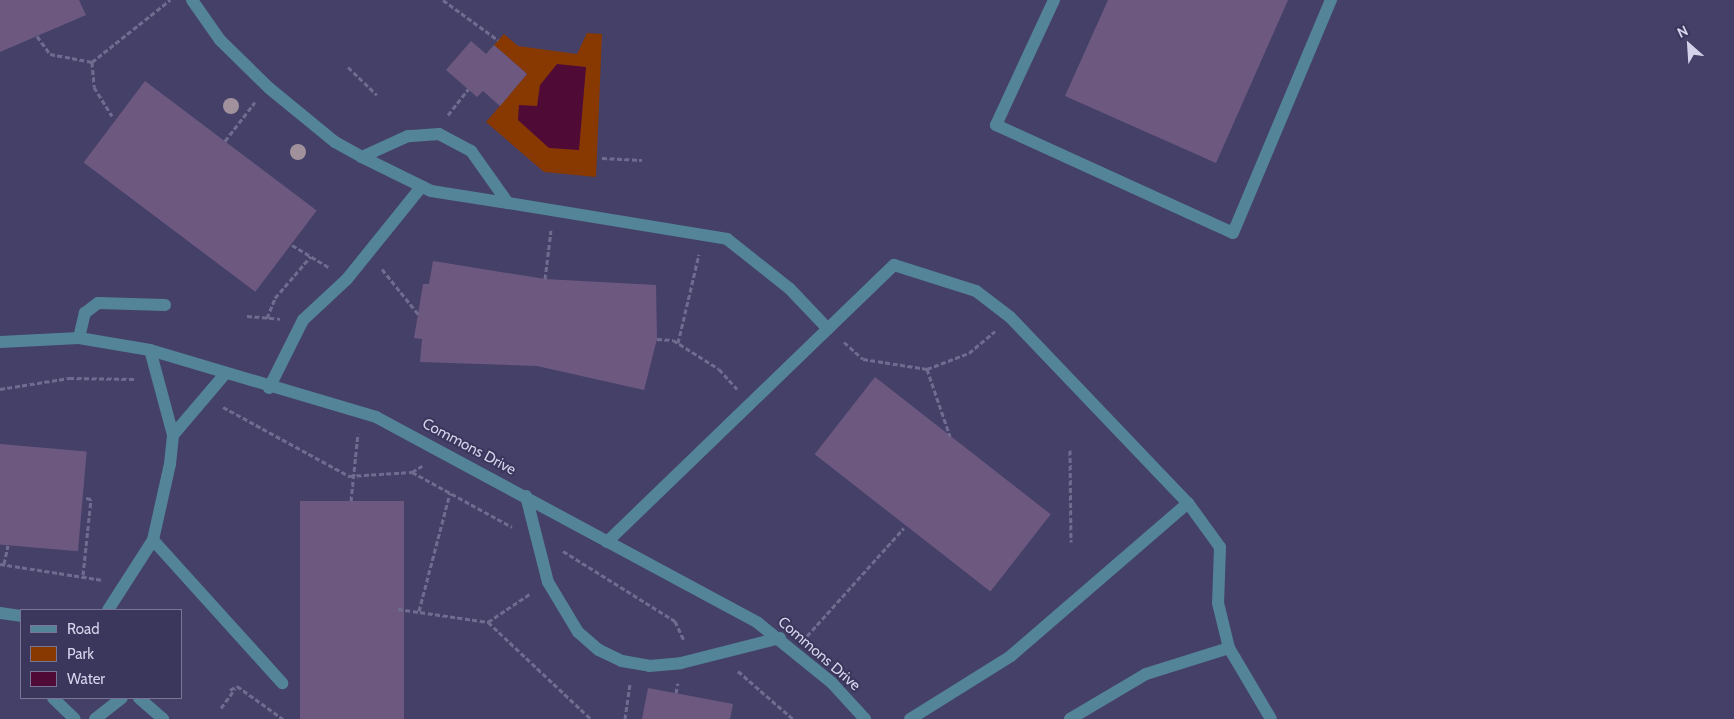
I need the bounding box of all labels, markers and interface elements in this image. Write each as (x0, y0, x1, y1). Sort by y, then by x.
north arrow (1664, 20, 1714, 70)
text: N (1674, 21, 1691, 42)
street label: Commons Drive (419, 415, 519, 479)
legend (20, 609, 182, 699)
street label: Commons Drive (774, 613, 864, 695)
text: Road (67, 620, 100, 638)
text: Park (67, 645, 94, 663)
text: Water (67, 670, 105, 688)

